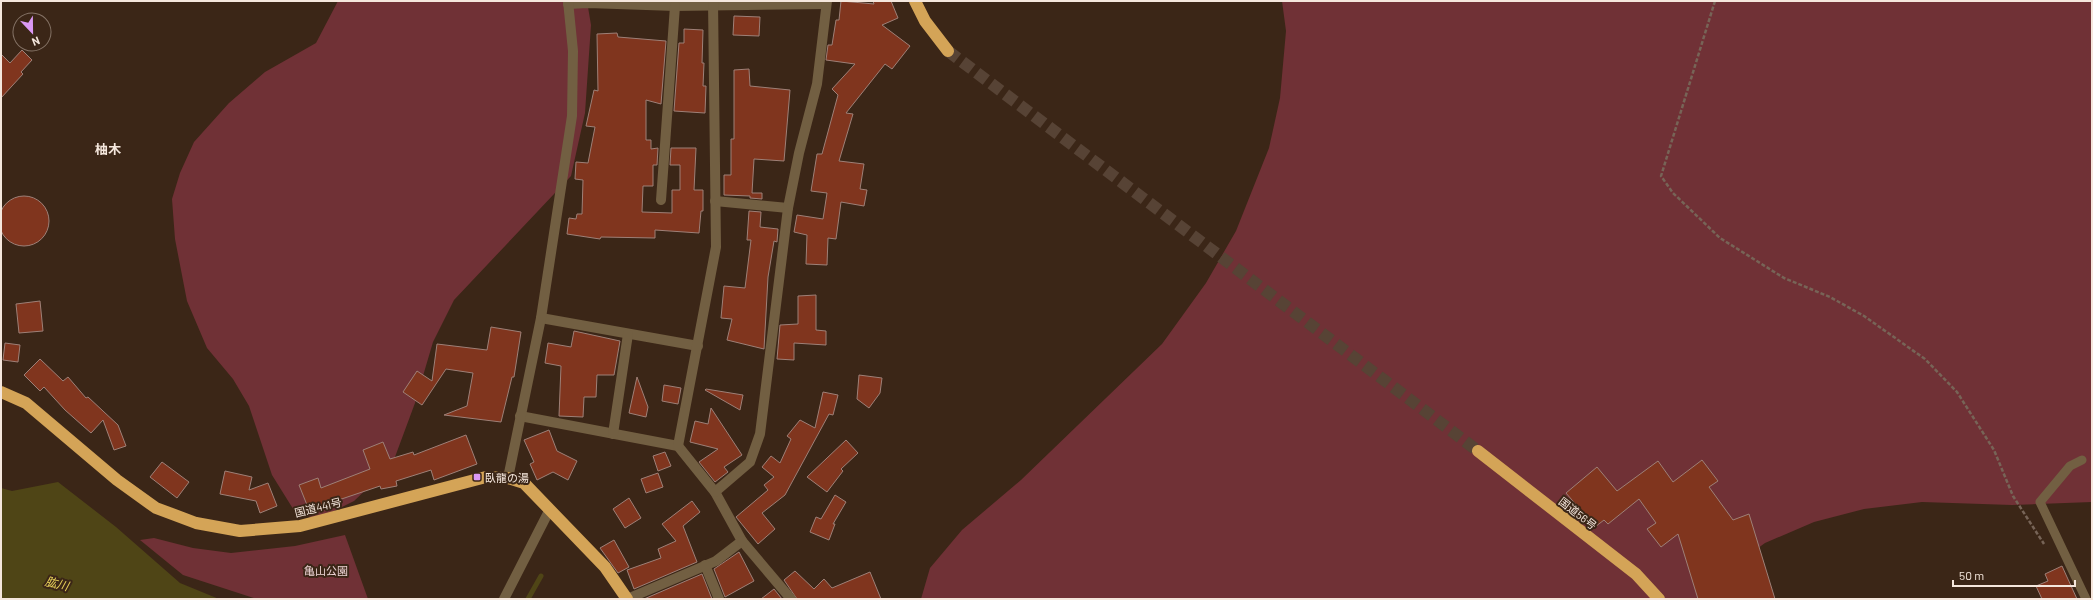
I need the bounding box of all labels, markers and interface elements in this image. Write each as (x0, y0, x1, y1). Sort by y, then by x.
north arrow (12, 12, 52, 52)
text: N (30, 34, 42, 49)
district label: 柚木 (95, 141, 122, 157)
place label: 臥龍の湯 (485, 471, 529, 484)
marker: 臥龍の湯 (472, 472, 482, 482)
street label: 国道56号 (1557, 494, 1599, 532)
street label: 国道441号 (293, 495, 343, 519)
scale bar (1953, 562, 2075, 588)
park label: 亀山公園 (304, 564, 348, 577)
text: 50 m (1959, 568, 1984, 582)
water label: 肱川 (44, 573, 72, 593)

